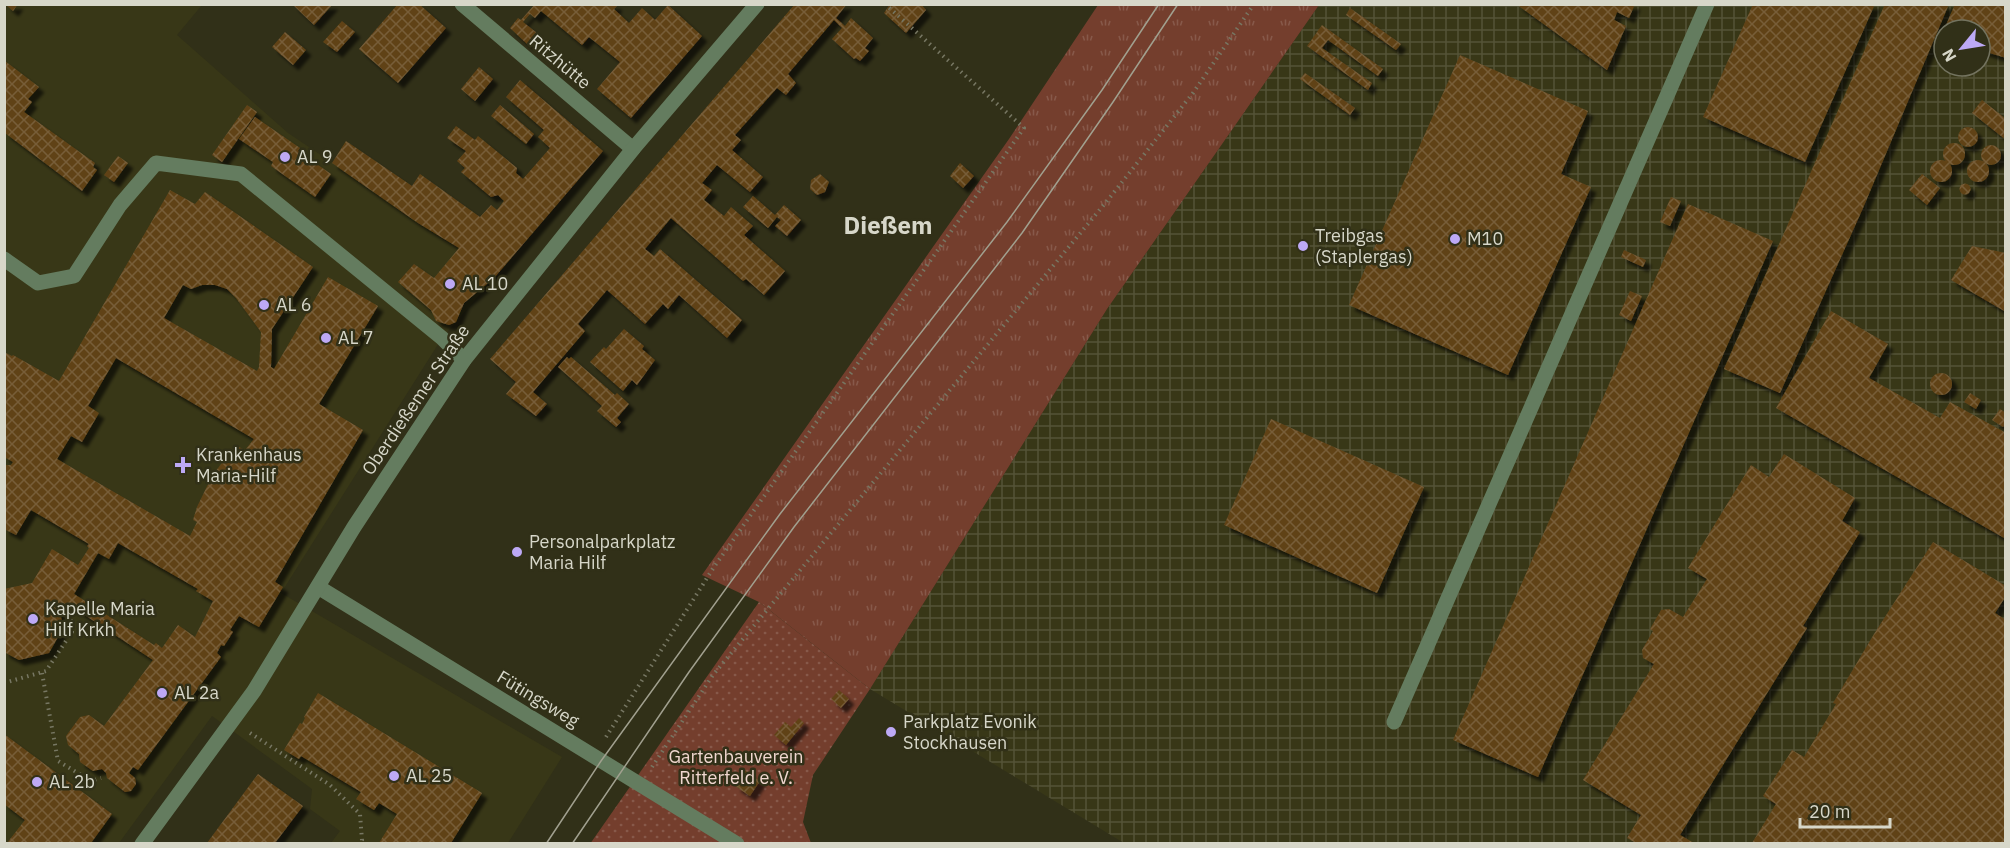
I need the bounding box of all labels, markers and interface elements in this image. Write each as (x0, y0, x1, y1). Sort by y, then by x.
north arrow (1932, 18, 1992, 78)
street label: Ritzhütte (525, 29, 596, 94)
text: N (1937, 45, 1961, 66)
place label: AL 9 (297, 145, 333, 168)
marker: AL 9 (278, 150, 292, 164)
district label: Dießem (844, 209, 932, 241)
place label: Treibgas (Staplergas) (1315, 224, 1413, 268)
place label: M10 (1467, 227, 1503, 250)
marker: M10 (1448, 232, 1462, 246)
marker: Treibgas (Staplergas) (1296, 239, 1310, 253)
place label: AL 10 (462, 272, 508, 295)
marker: AL 10 (443, 277, 457, 291)
place label: AL 6 (276, 293, 312, 316)
marker: AL 6 (257, 298, 271, 312)
street label: Oberdießemer Straße (357, 320, 475, 479)
place label: AL 7 (338, 326, 374, 349)
marker: AL 7 (319, 331, 333, 345)
place label: Krankenhaus Maria-Hilf (196, 443, 302, 487)
marker: Krankenhaus Maria-Hilf (174, 456, 192, 474)
place label: Personalparkplatz Maria Hilf (529, 530, 675, 574)
marker: Personalparkplatz Maria Hilf (510, 545, 524, 559)
place label: Kapelle Maria Hilf Krkh (45, 597, 155, 641)
marker: Kapelle Maria Hilf Krkh (26, 612, 40, 626)
street label: Fütingsweg (493, 665, 584, 732)
place label: AL 2a (174, 681, 220, 704)
marker: AL 2a (155, 686, 169, 700)
place label: Parkplatz Evonik Stockhausen (903, 710, 1037, 754)
marker: Parkplatz Evonik Stockhausen (884, 725, 898, 739)
park label: Gartenbauverein Ritterfeld e. V. (668, 745, 804, 789)
place label: AL 25 (406, 764, 452, 787)
marker: AL 25 (387, 769, 401, 783)
place label: AL 2b (49, 770, 95, 793)
marker: AL 2b (30, 775, 44, 789)
scale bar (1800, 791, 1890, 829)
text: 20 m (1809, 800, 1851, 823)

